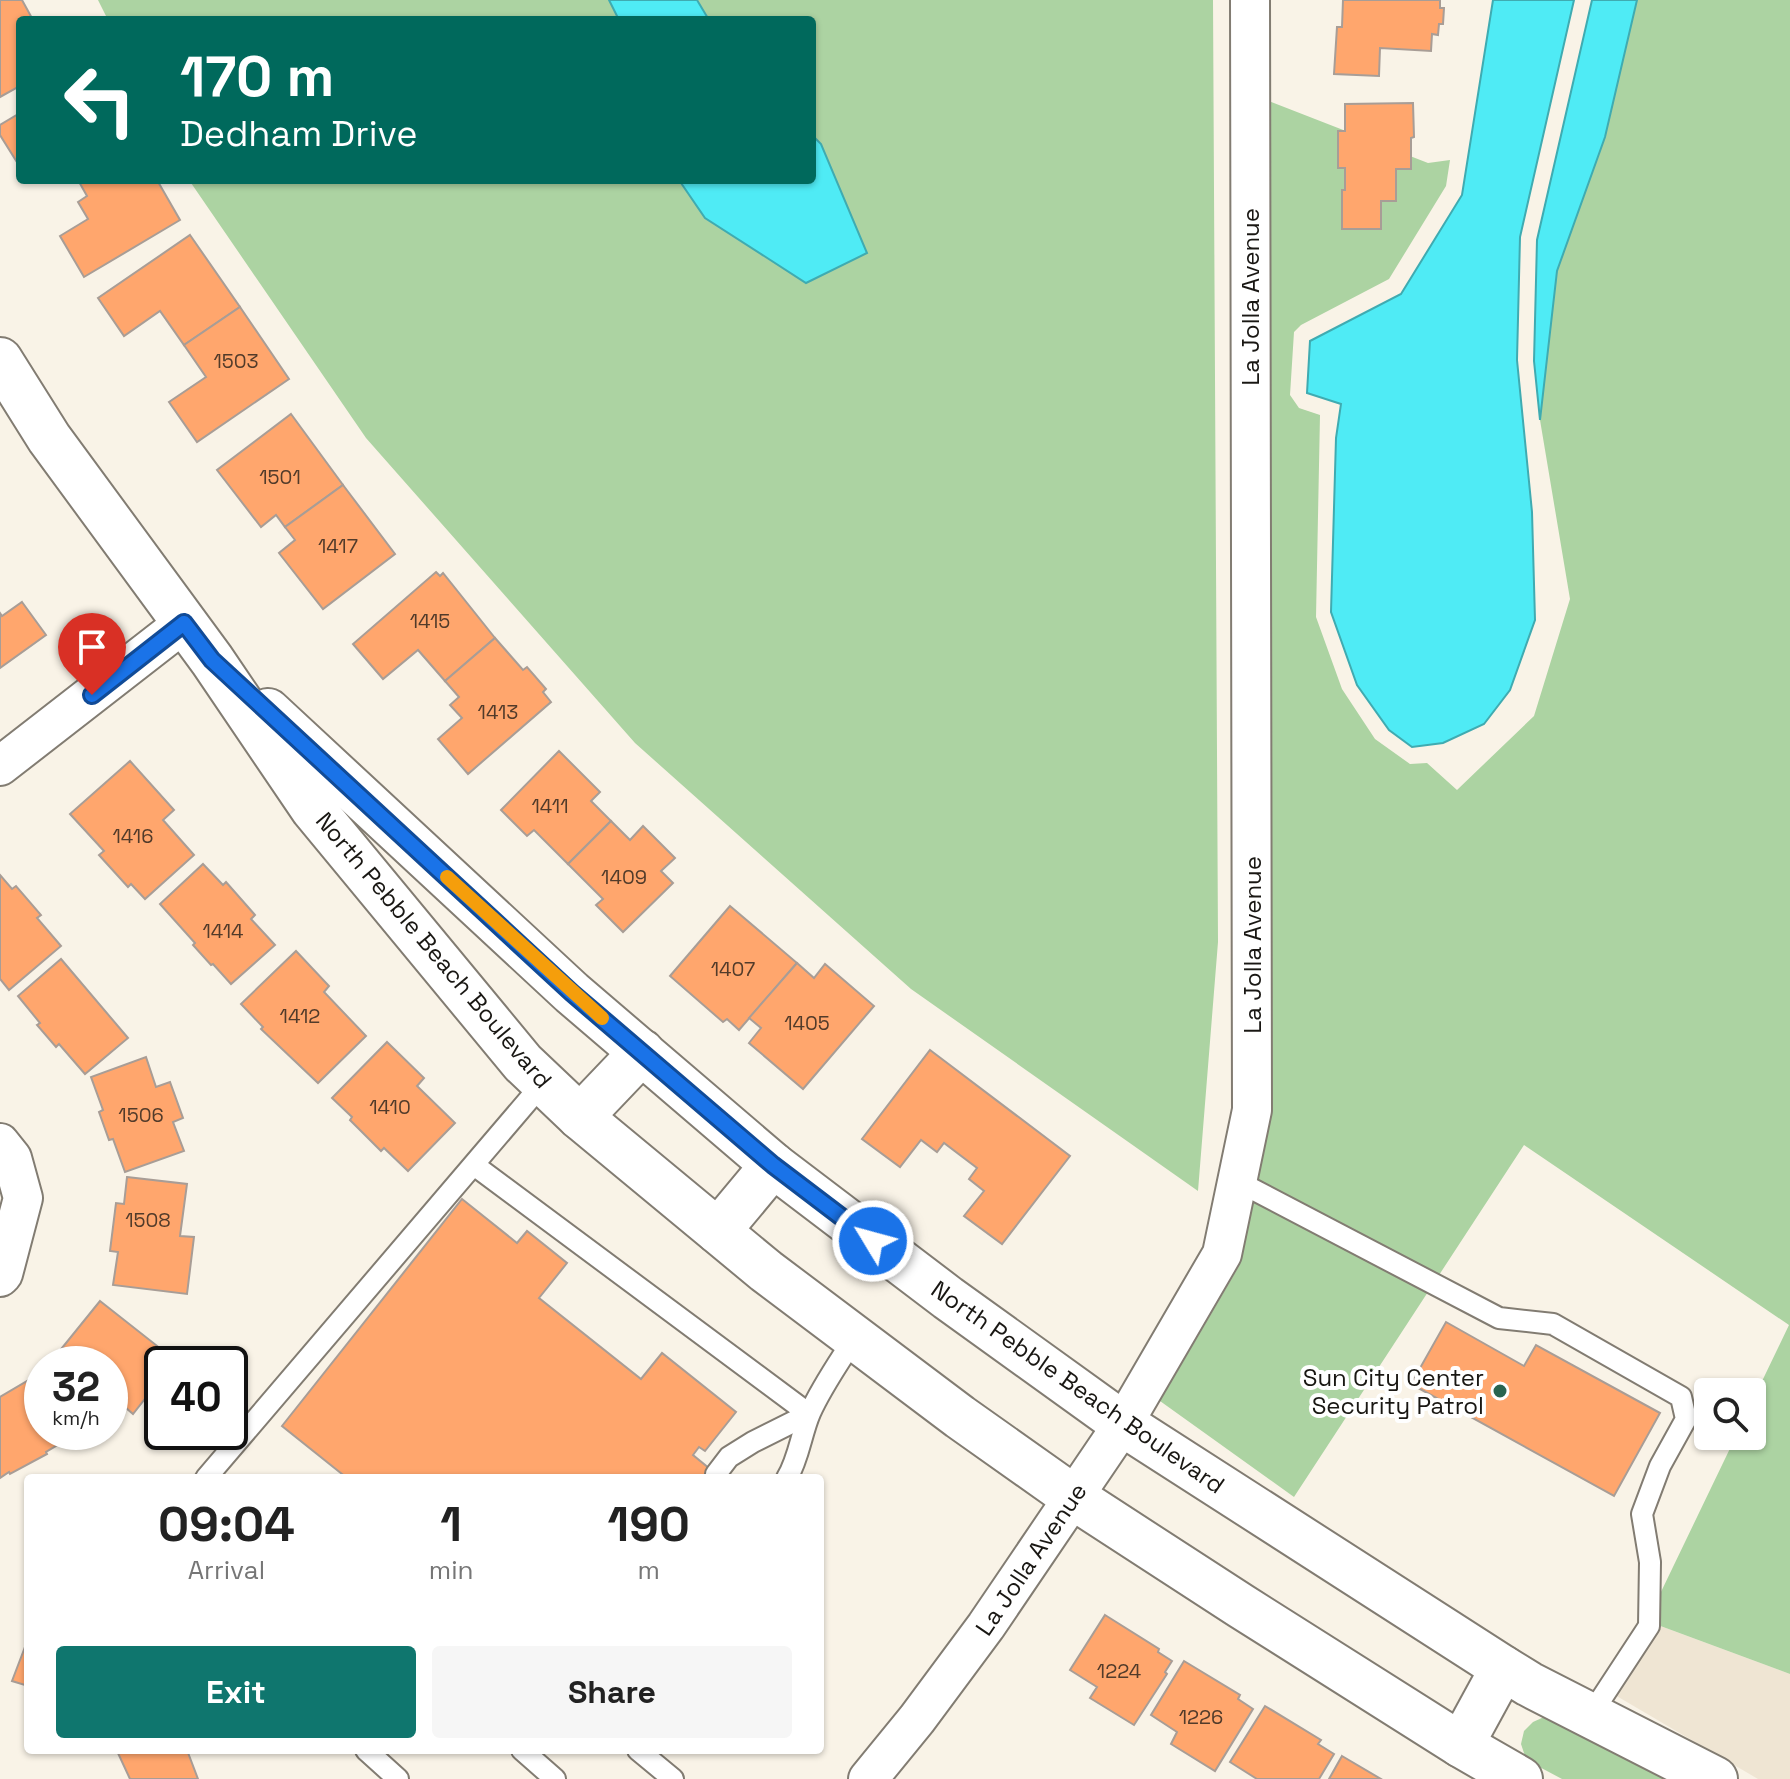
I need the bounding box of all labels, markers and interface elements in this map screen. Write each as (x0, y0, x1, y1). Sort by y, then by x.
text: 170 m (180, 41, 334, 112)
icon: left (48, 48, 152, 152)
text: Dedham Drive (180, 111, 418, 157)
street label: La Jolla Avenue (1235, 208, 1266, 386)
house number: 1503 (213, 348, 259, 374)
house number: 1501 (259, 464, 301, 490)
house number: 1417 (318, 533, 358, 559)
house number: 1415 (410, 608, 450, 634)
pin (58, 613, 126, 695)
icon: arrive (70, 625, 114, 669)
house number: 1413 (478, 699, 518, 725)
house number: 1411 (531, 793, 569, 819)
street label: North Pebble Beach Boulevard (309, 805, 559, 1095)
house number: 1416 (113, 823, 153, 849)
street label: La Jolla Avenue (1237, 856, 1268, 1034)
house number: 1409 (601, 864, 647, 890)
house number: 1414 (202, 918, 244, 944)
house number: 1407 (711, 956, 755, 982)
house number: 1412 (280, 1003, 320, 1029)
house number: 1405 (784, 1010, 830, 1036)
house number: 1410 (369, 1094, 411, 1120)
house number: 1506 (118, 1102, 164, 1128)
position arrow (831, 1199, 915, 1283)
house number: 1508 (125, 1207, 171, 1233)
street label: North Pebble Beach Boulevard (925, 1274, 1231, 1500)
speed limit sign: 40 (144, 1346, 248, 1450)
text: 32 (52, 1362, 100, 1413)
place label: Sun City Center Security Patrol (1303, 1362, 1484, 1421)
map controls (1694, 1378, 1766, 1450)
button: search (1694, 1378, 1766, 1450)
marker: Sun City Center Security Patrol (1491, 1382, 1509, 1400)
text: km/h (52, 1405, 100, 1431)
street label: La Jolla Avenue (968, 1477, 1094, 1641)
text: 09:04 (158, 1494, 295, 1555)
text: 1 (440, 1494, 462, 1555)
text: 190 (607, 1494, 690, 1555)
text: Arrival (188, 1553, 265, 1587)
text: min (429, 1553, 473, 1587)
text: m (638, 1553, 660, 1587)
button: Exit (56, 1646, 416, 1738)
button: Share (432, 1646, 792, 1738)
house number: 1224 (1097, 1658, 1141, 1684)
house number: 1226 (1179, 1704, 1223, 1730)

